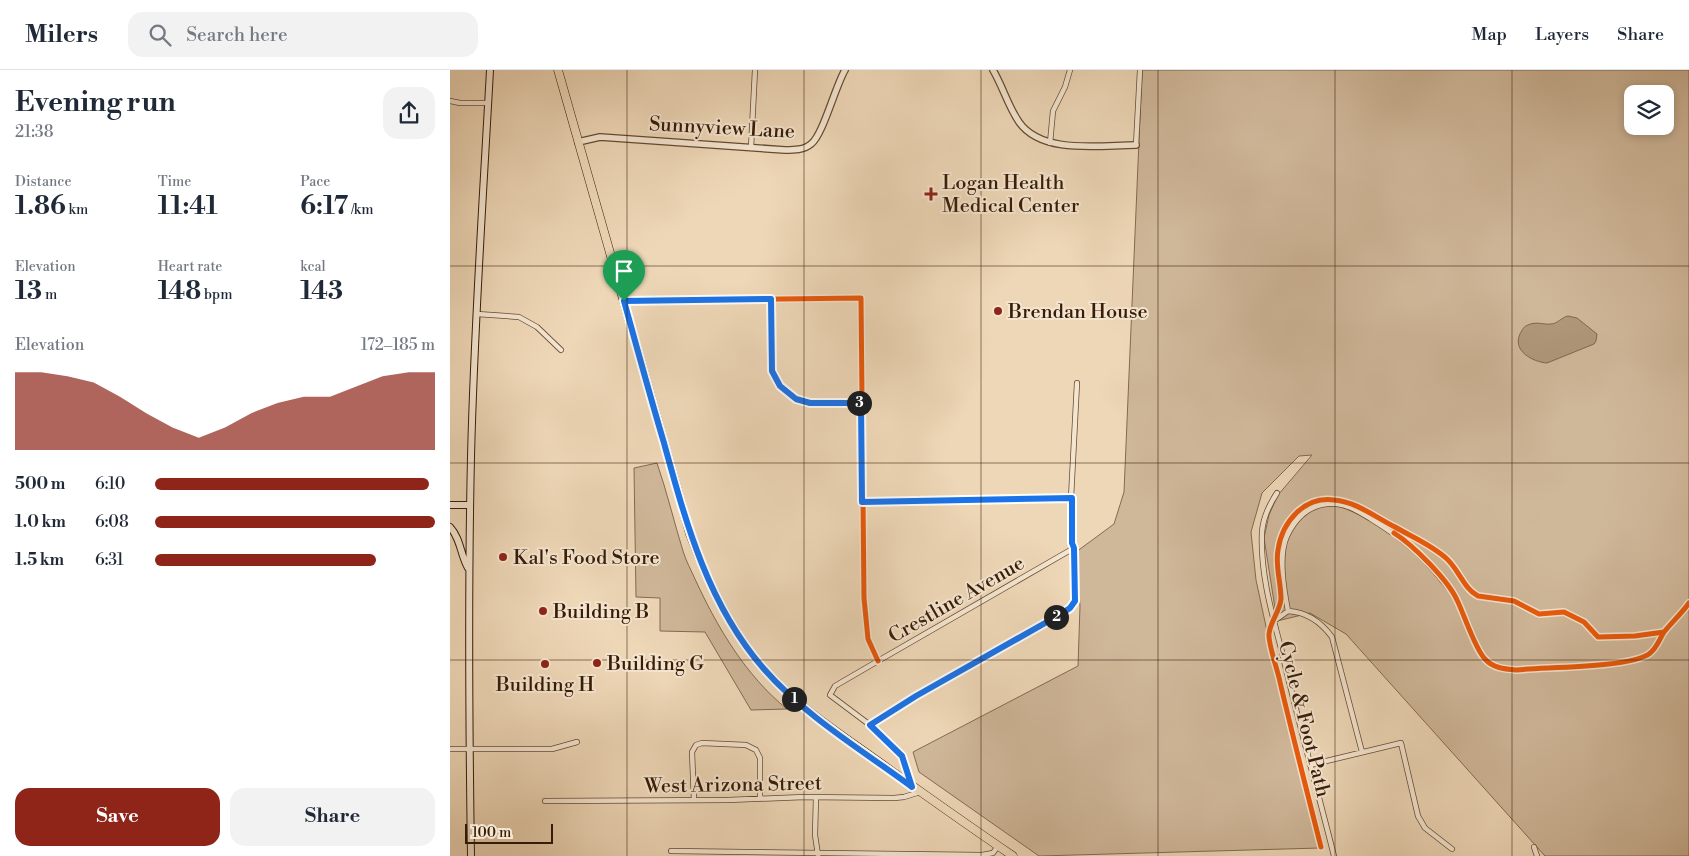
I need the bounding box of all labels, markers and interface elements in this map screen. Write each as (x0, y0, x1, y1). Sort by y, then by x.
search box (128, 12, 478, 57)
text: Milers (25, 20, 98, 50)
icon: search (146, 21, 174, 49)
text: Search here (186, 23, 288, 47)
text: Map (1472, 23, 1507, 46)
text: Layers (1535, 23, 1589, 46)
text: Share (1617, 23, 1664, 46)
text: Evening run (15, 85, 176, 120)
map controls (1624, 85, 1674, 135)
button: layers (1624, 85, 1674, 135)
button: share (383, 87, 435, 139)
street label: Sunnyview Lane (648, 112, 796, 145)
text: 21:38 (15, 122, 53, 142)
place label: Logan Health Medical Center (942, 171, 1080, 219)
text: Distance (15, 173, 72, 191)
text: Time (158, 173, 191, 191)
text: Pace (300, 173, 330, 191)
marker: Logan Health Medical Center (924, 187, 938, 201)
text: 1.86 (15, 191, 66, 222)
text: 11:41 (158, 191, 218, 222)
text: 6:17 (300, 191, 348, 222)
text: km (66, 201, 88, 219)
text: /km (348, 201, 373, 219)
pin (603, 250, 645, 301)
icon: arrive (610, 257, 638, 285)
text: Elevation (15, 258, 76, 276)
text: Heart rate (158, 258, 222, 276)
text: kcal (300, 258, 326, 276)
text: 13 (15, 276, 42, 307)
text: 148 (158, 276, 201, 307)
text: 143 (300, 276, 343, 307)
text: m (42, 286, 57, 304)
text: bpm (201, 286, 232, 304)
place label: Brendan House (1007, 300, 1148, 325)
marker: Brendan House (992, 305, 1004, 317)
text: Elevation (15, 335, 84, 355)
text: 172–185 m (361, 335, 435, 355)
pin: 3 (846, 390, 872, 416)
text: 3 (855, 394, 864, 412)
text: 500 m (15, 474, 65, 494)
text: 6:10 (95, 474, 125, 494)
text: 1.0 km (15, 512, 66, 532)
text: 6:08 (95, 512, 129, 532)
place label: Kal's Food Store (513, 546, 660, 571)
text: 1.5 km (15, 550, 64, 570)
text: 6:31 (95, 550, 124, 570)
marker: Kal's Food Store (497, 551, 509, 563)
street label: Crestline Avenue (884, 551, 1029, 649)
place label: Building B (552, 600, 649, 625)
pin: 2 (1044, 604, 1068, 630)
marker: Building B (537, 605, 549, 617)
text: 2 (1052, 608, 1061, 626)
street label: Cycle & Foot Path (1272, 639, 1335, 800)
place label: Building G (606, 652, 704, 677)
marker: Building G (591, 657, 603, 669)
marker: Building H (539, 658, 551, 670)
place label: Building H (495, 673, 594, 698)
pin: 1 (782, 686, 806, 712)
text: 1 (791, 690, 798, 708)
street label: West Arizona Street (643, 771, 822, 800)
button: Save (15, 788, 220, 846)
button: Share (230, 788, 435, 846)
scale bar (465, 821, 552, 844)
text: 100 m (472, 824, 511, 842)

